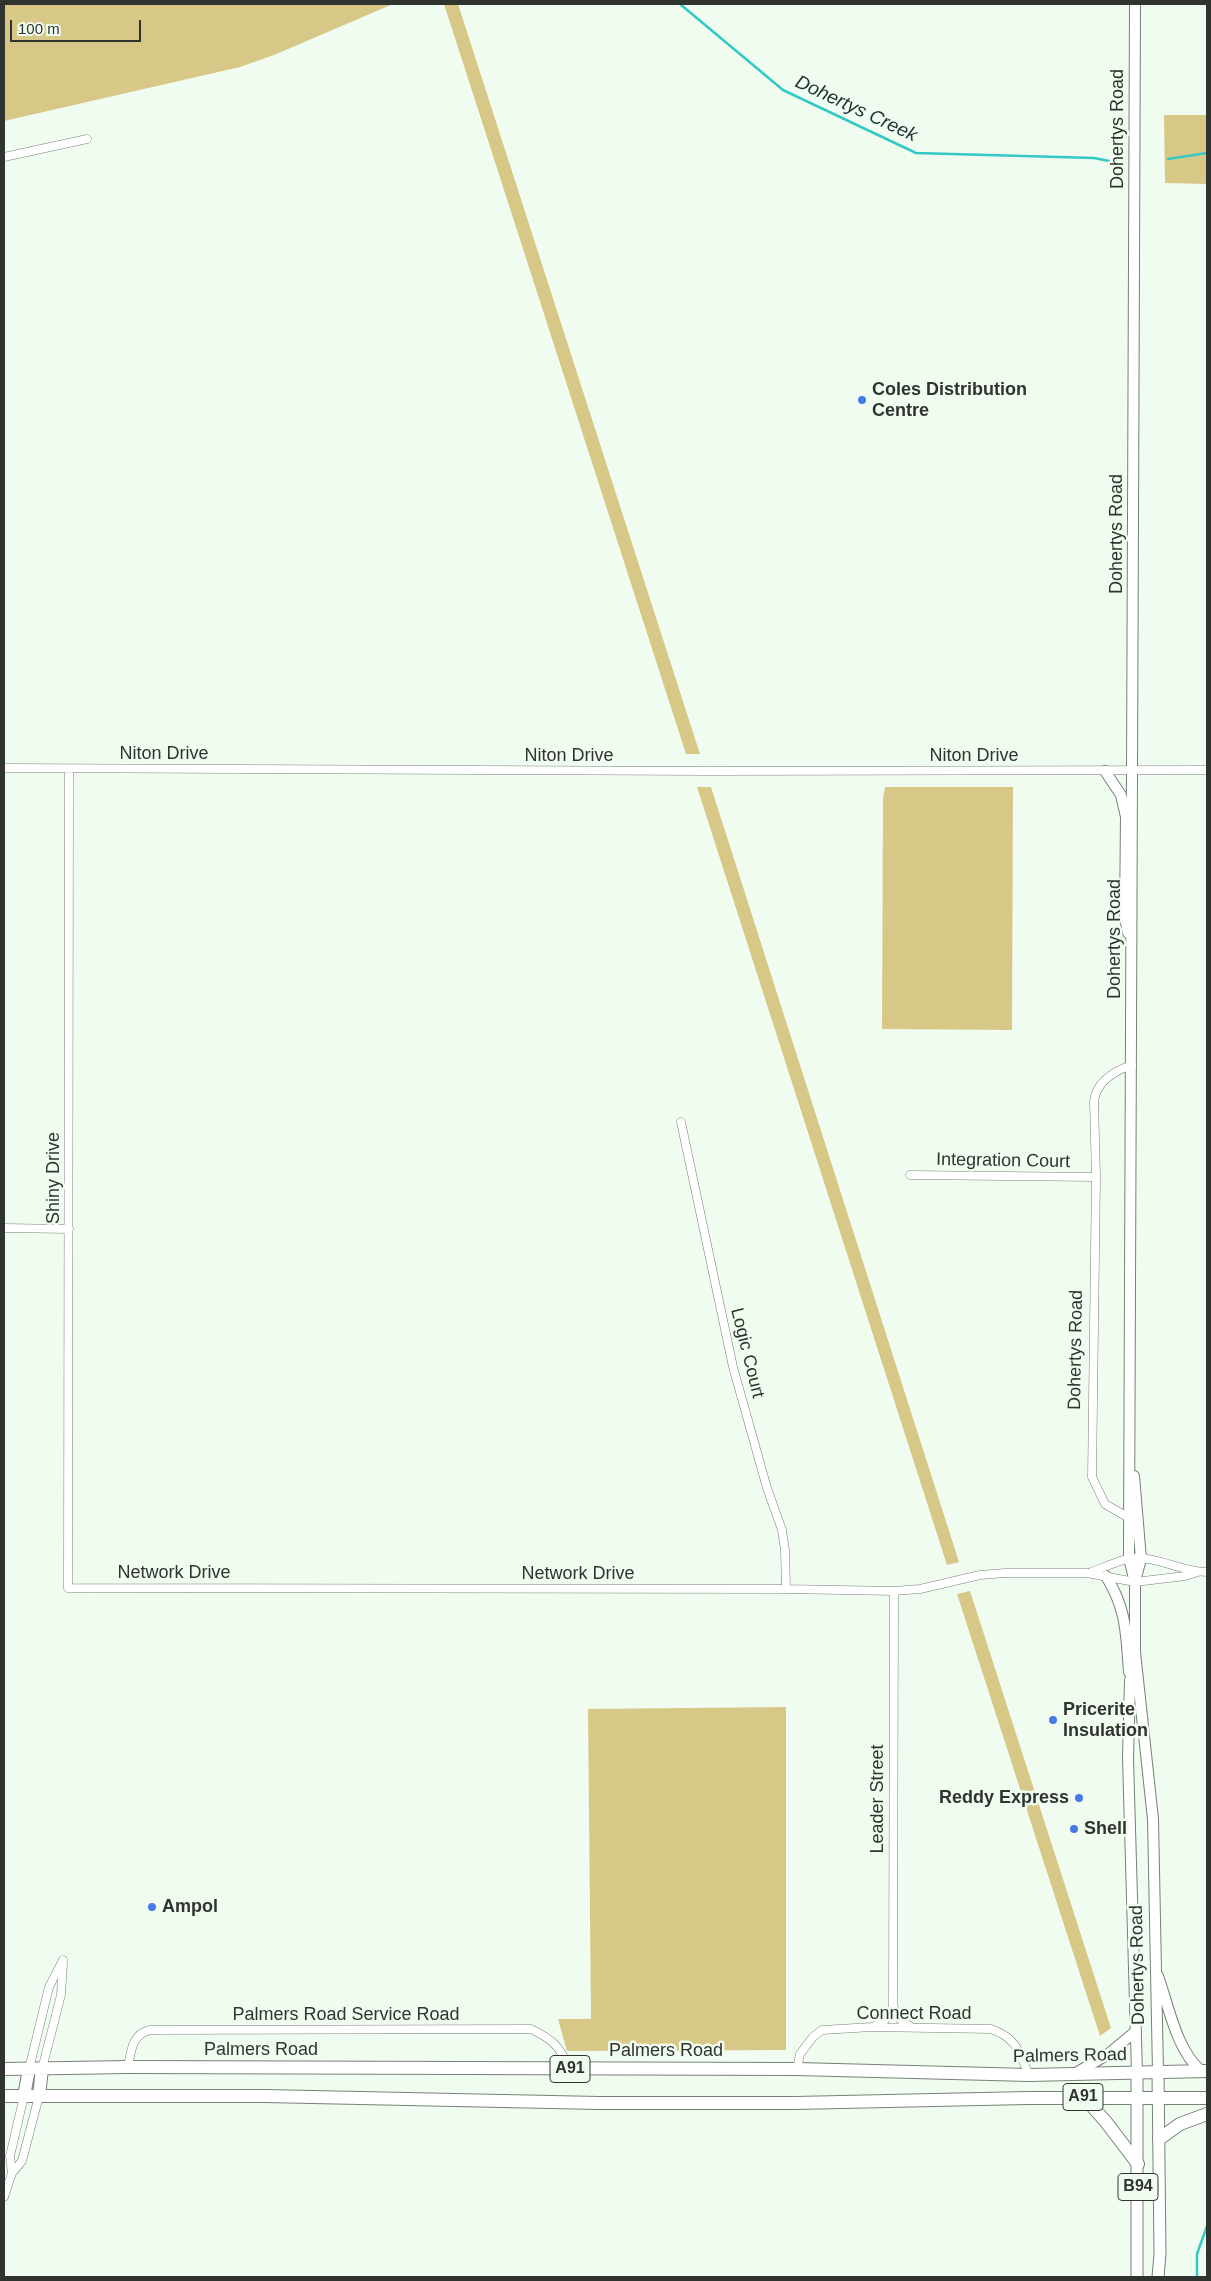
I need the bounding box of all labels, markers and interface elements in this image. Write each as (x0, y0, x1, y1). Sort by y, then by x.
scale bar (12, 10, 144, 42)
text: 100 m (18, 20, 60, 37)
street label: Dohertys Road (1107, 69, 1129, 189)
water label: Dohertys Creek (791, 71, 921, 147)
place label: Coles Distribution Centre (872, 379, 1027, 422)
marker: Coles Distribution Centre (856, 394, 868, 406)
street label: Dohertys Road (1106, 474, 1128, 594)
street label: Niton Drive (119, 743, 209, 765)
street label: Niton Drive (524, 745, 614, 767)
street label: Niton Drive (929, 745, 1019, 767)
street label: Dohertys Road (1104, 879, 1126, 999)
street label: Shiny Drive (43, 1132, 65, 1224)
street label: Integration Court (936, 1149, 1070, 1173)
street label: Dohertys Road (1064, 1290, 1088, 1410)
street label: Logic Court (725, 1306, 769, 1400)
street label: Network Drive (117, 1562, 231, 1584)
street label: Network Drive (521, 1563, 635, 1585)
place label: Pricerite Insulation (1063, 1699, 1148, 1742)
marker: Pricerite Insulation (1047, 1714, 1059, 1726)
street label: Leader Street (867, 1744, 889, 1854)
place label: Reddy Express (939, 1787, 1069, 1809)
marker: Reddy Express (1073, 1792, 1085, 1804)
place label: Shell (1084, 1818, 1127, 1840)
marker: Shell (1068, 1823, 1080, 1835)
place label: Ampol (162, 1896, 218, 1918)
marker: Ampol (146, 1901, 158, 1913)
street label: Dohertys Road (1126, 1905, 1150, 2025)
street label: Connect Road (856, 2003, 972, 2025)
street label: Palmers Road Service Road (232, 2004, 460, 2026)
street label: Palmers Road (204, 2039, 318, 2061)
street label: Palmers Road (609, 2040, 723, 2062)
street label: Palmers Road (1013, 2044, 1127, 2068)
road number: A91 (550, 2056, 590, 2082)
road number: A91 (1063, 2084, 1103, 2110)
road number: B94 (1118, 2174, 1158, 2200)

